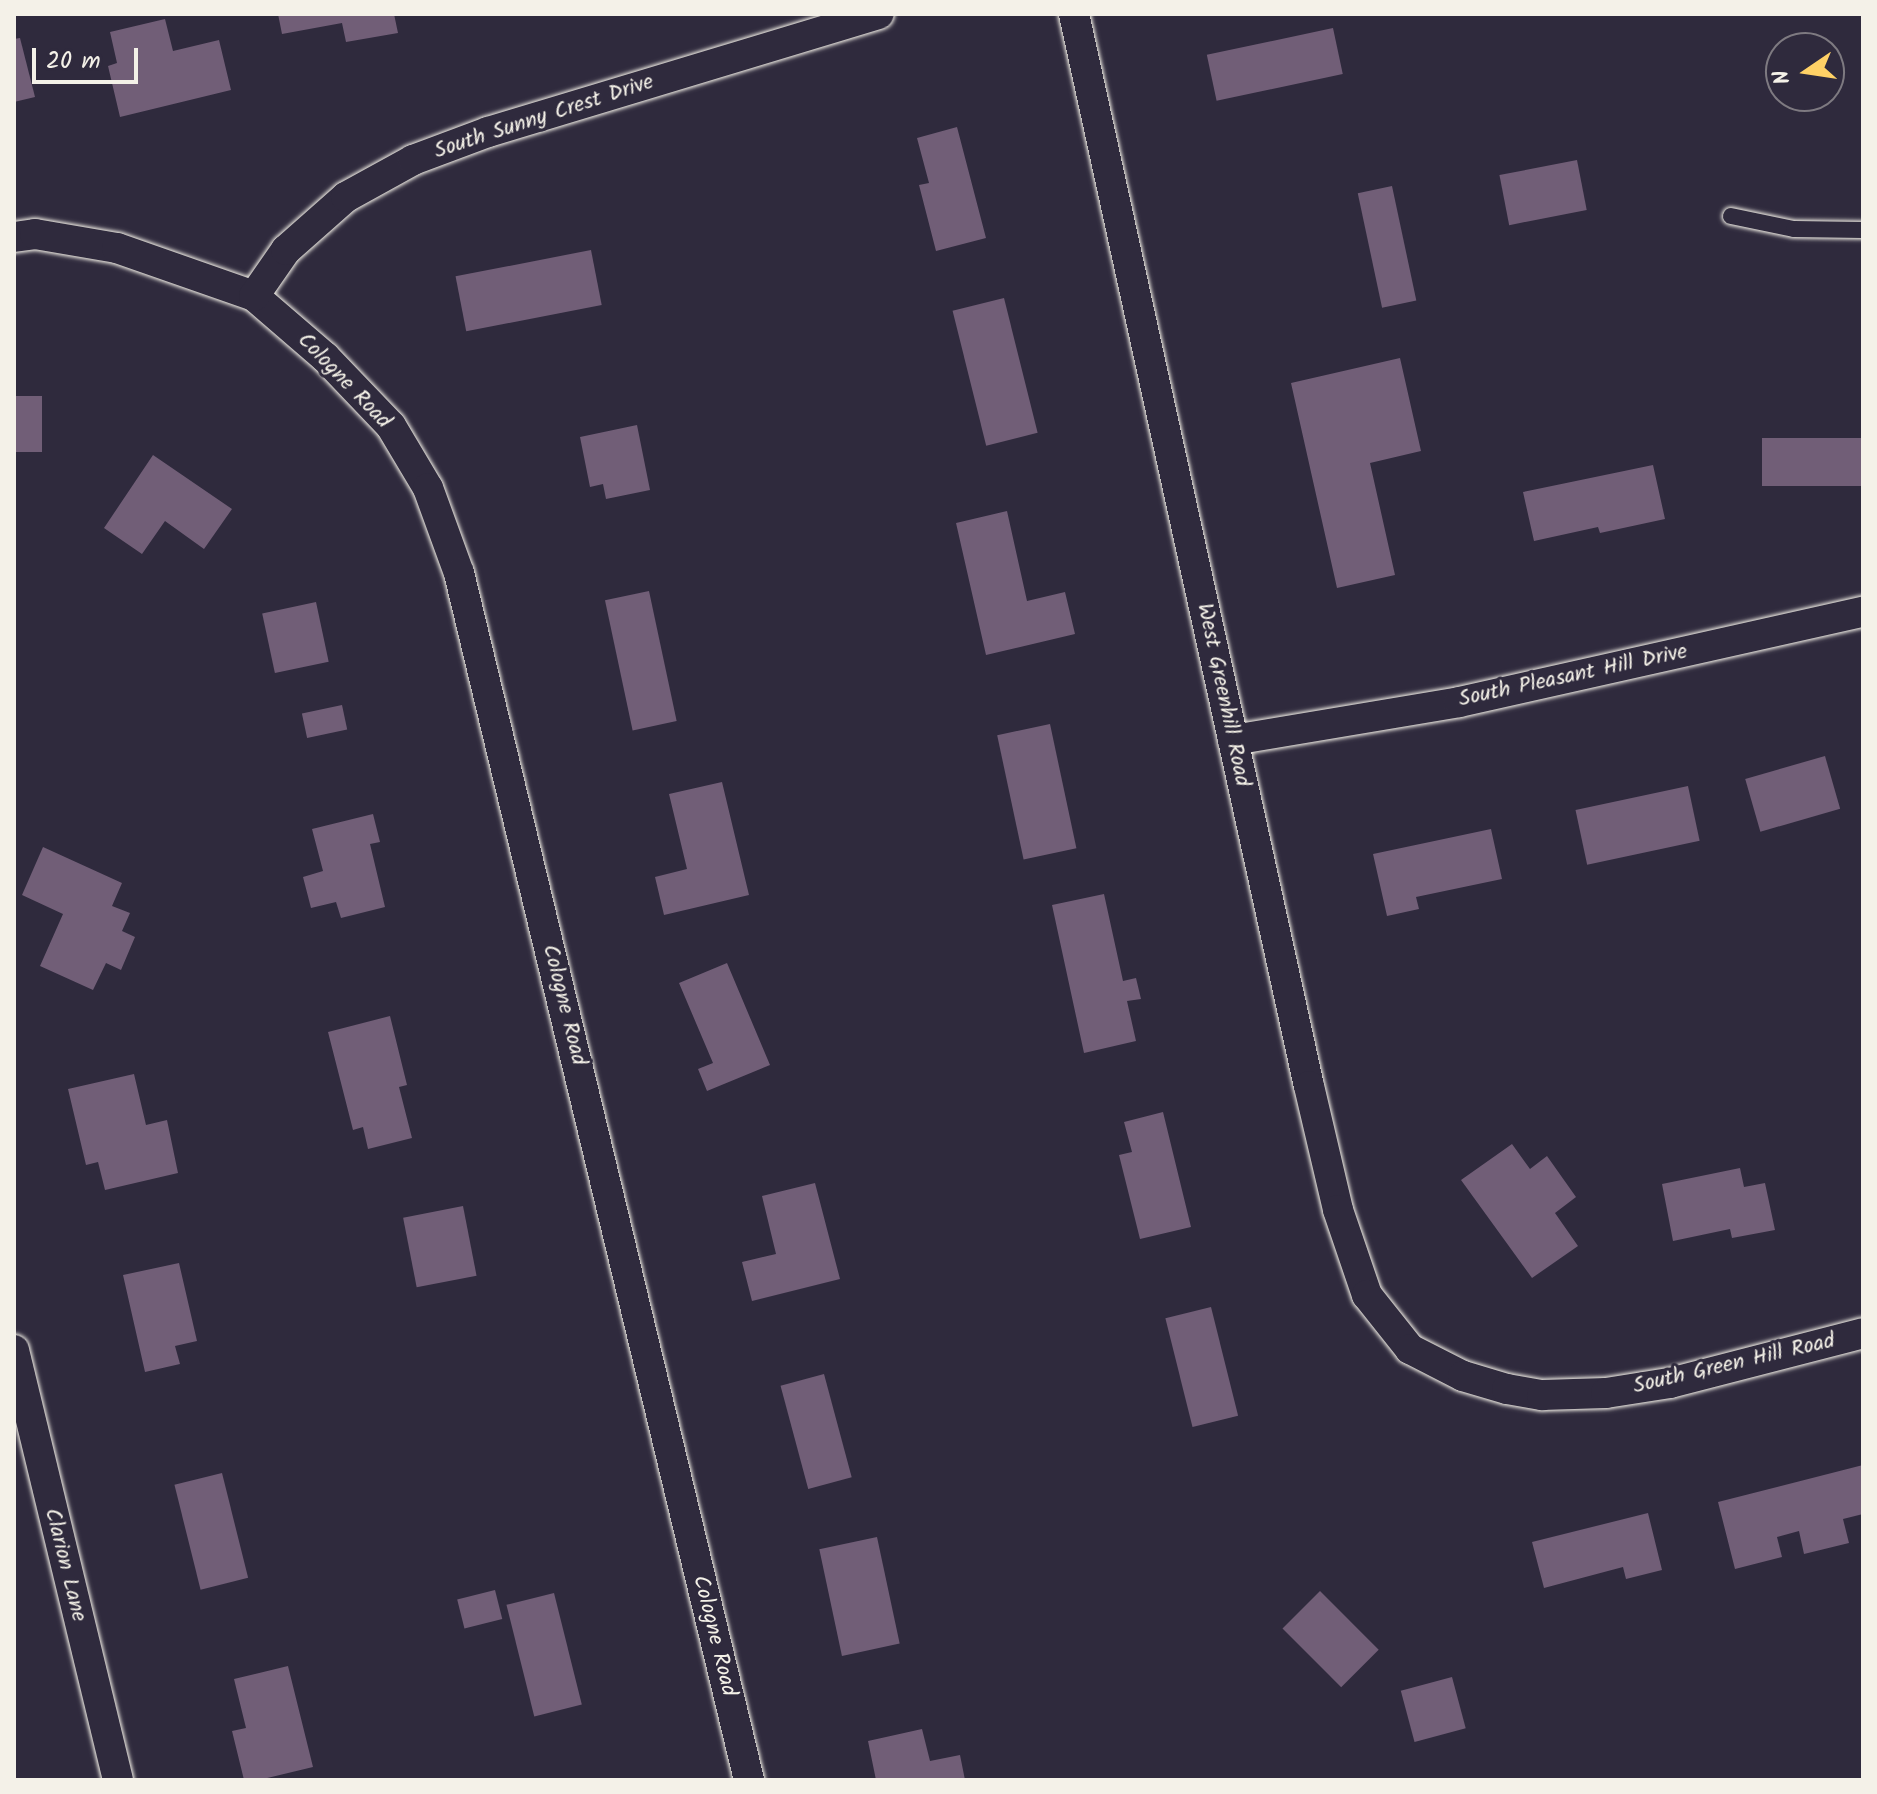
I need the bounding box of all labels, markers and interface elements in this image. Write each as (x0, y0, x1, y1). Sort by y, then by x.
scale bar (36, 32, 142, 82)
north arrow (1765, 32, 1845, 112)
text: 20 m (46, 42, 101, 81)
text: N (1764, 66, 1802, 88)
street label: South Sunny Crest Drive (431, 69, 657, 165)
street label: Cologne Road (292, 327, 396, 435)
street label: West Greenhill Road (1191, 601, 1255, 789)
street label: South Pleasant Hill Drive (1456, 639, 1690, 713)
street label: Cologne Road (536, 942, 592, 1068)
street label: South Green Hill Road (1631, 1328, 1837, 1400)
street label: Clarion Lane (38, 1506, 92, 1624)
street label: Cologne Road (686, 1573, 742, 1699)

